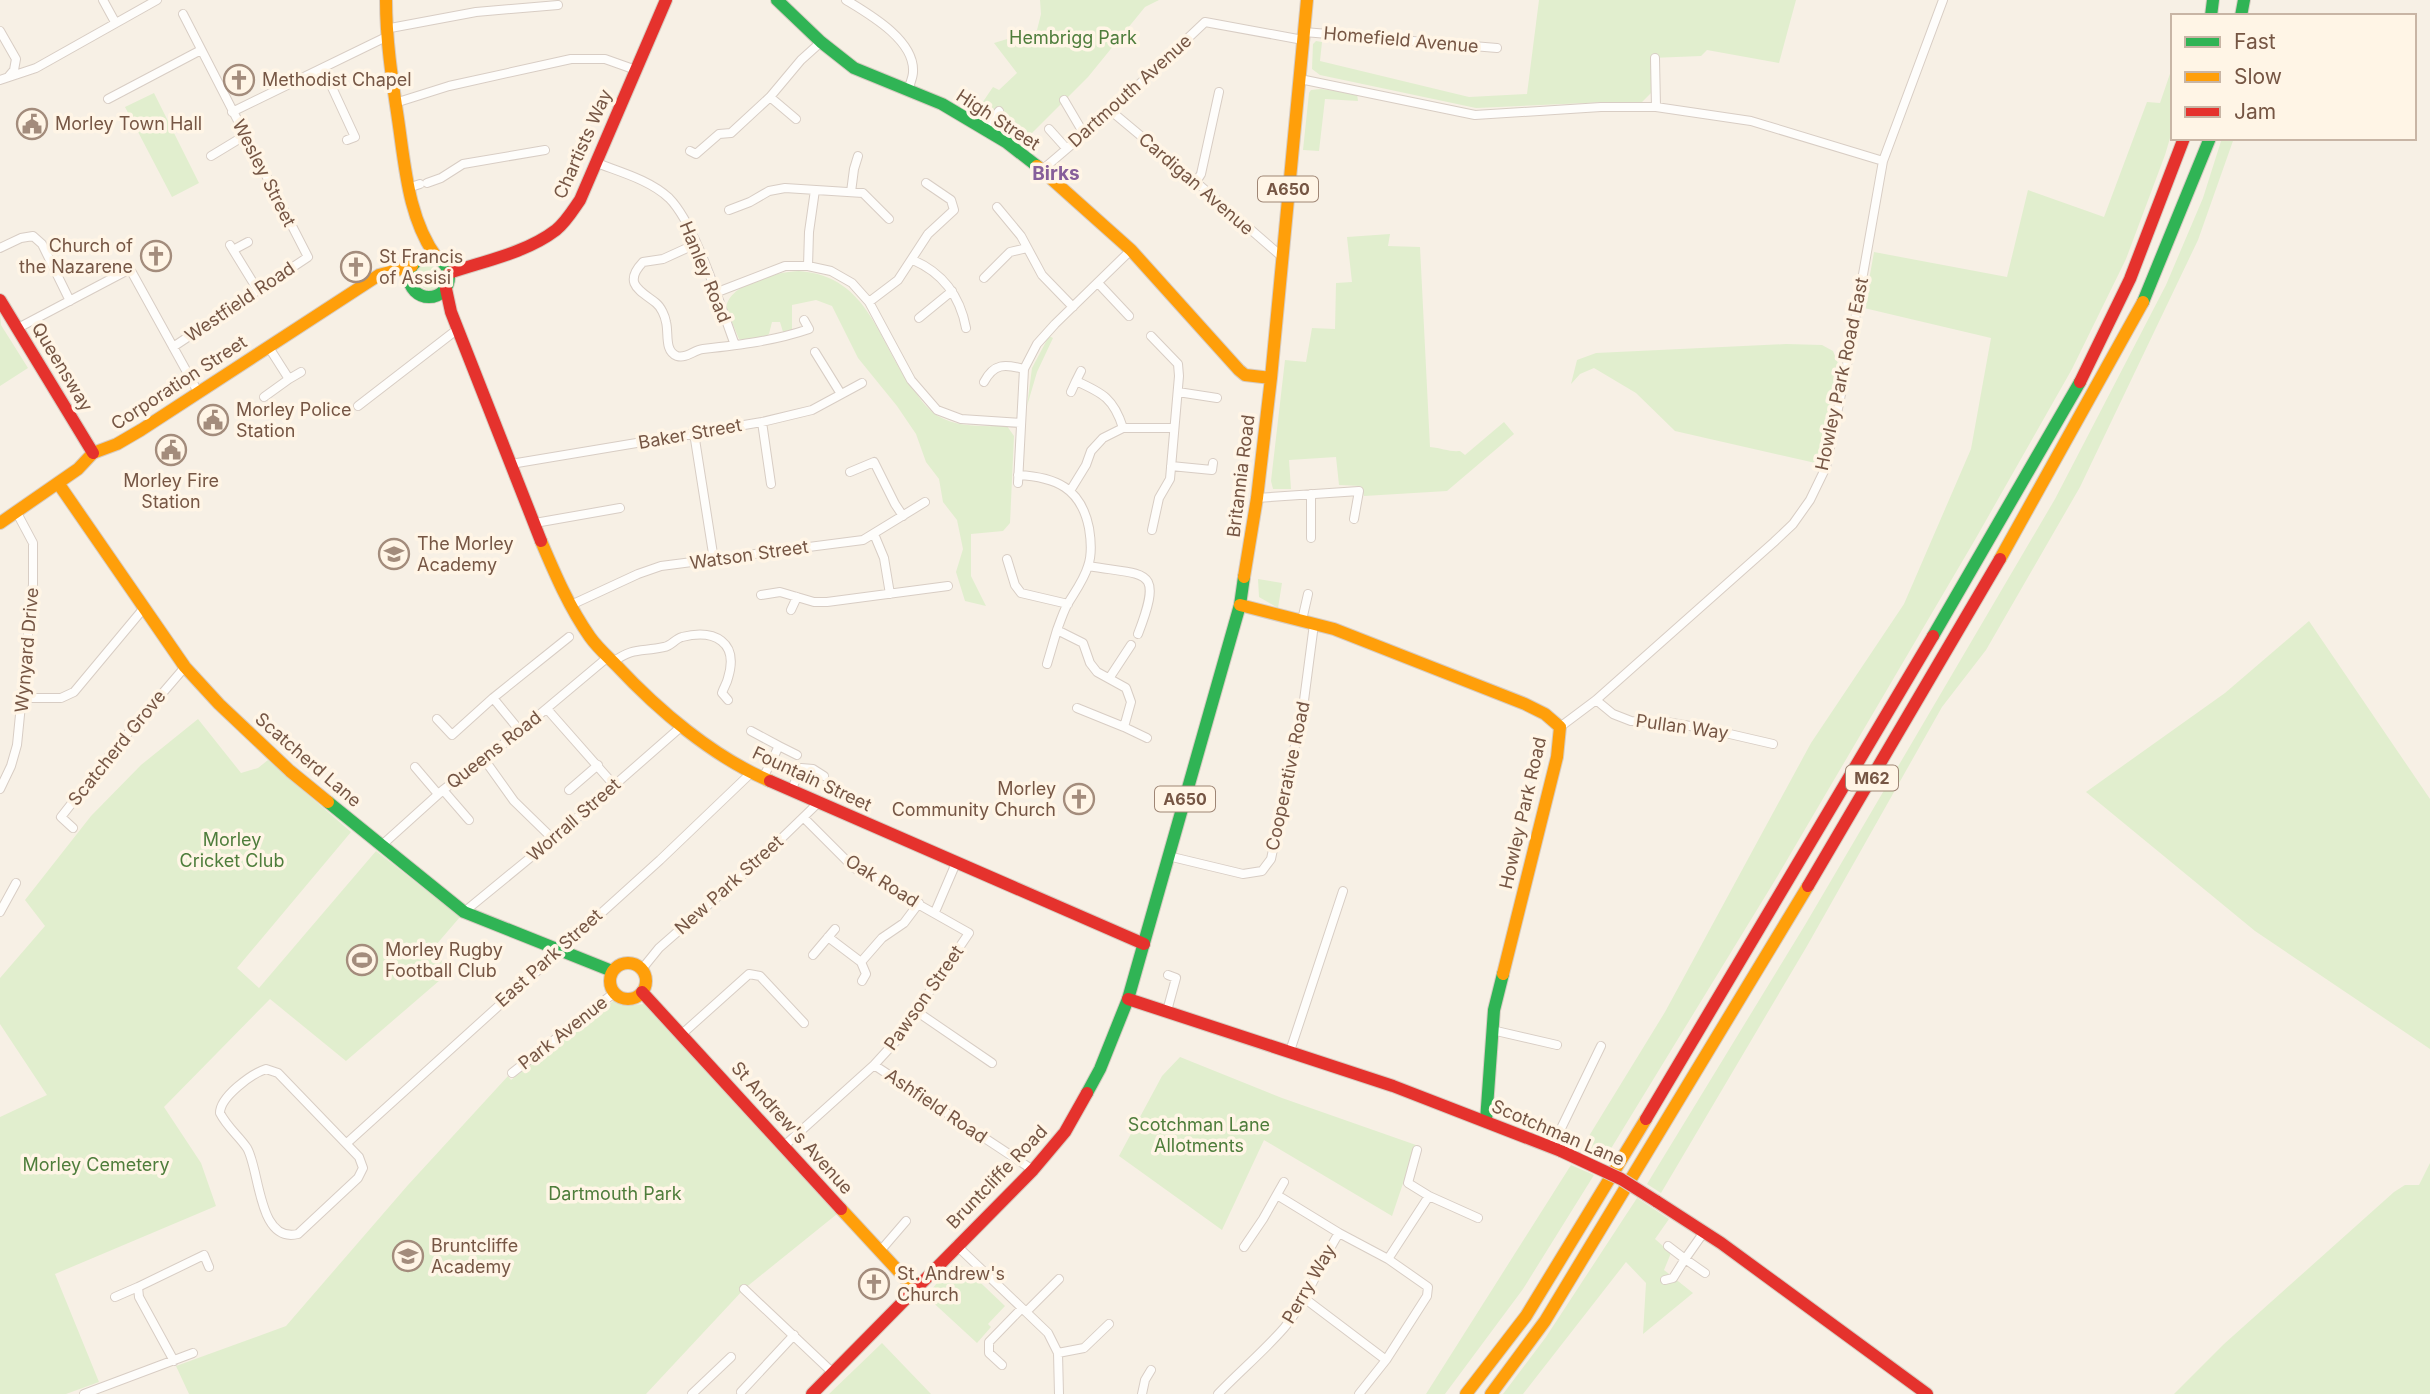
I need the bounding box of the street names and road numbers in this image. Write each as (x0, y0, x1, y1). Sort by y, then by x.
street label: Homefield Avenue (1323, 22, 1479, 57)
street label: Dartmouth Avenue (1064, 30, 1195, 151)
street label: High Street (953, 85, 1044, 154)
street label: Chartists Way (549, 86, 616, 202)
street label: Wesley Street (228, 116, 300, 230)
street label: Cardigan Avenue (1135, 128, 1258, 239)
road number: A650 (1258, 176, 1318, 202)
street label: Hanley Road (676, 218, 735, 325)
street label: Westfield Road (181, 257, 299, 346)
street label: Howley Park Road East (1811, 275, 1872, 472)
street label: Queensway (28, 318, 97, 415)
street label: Corporation Street (107, 331, 250, 434)
street label: Britannia Road (1223, 413, 1258, 539)
street label: Baker Street (637, 414, 743, 453)
street label: Watson Street (688, 536, 810, 573)
street label: Wynyard Drive (11, 586, 42, 713)
street label: Scatcherd Grove (64, 686, 170, 810)
street label: Cooperative Road (1261, 699, 1314, 852)
street label: Queens Road (442, 706, 545, 793)
street label: Scatcherd Lane (251, 708, 365, 811)
street label: Pullan Way (1634, 710, 1730, 743)
street label: Howley Park Road (1495, 735, 1550, 891)
street label: Fountain Street (749, 742, 875, 815)
road number: M62 (1846, 765, 1898, 790)
street label: Worrall Street (523, 774, 624, 866)
road number: A650 (1155, 786, 1215, 812)
street label: New Park Street (670, 831, 787, 939)
street label: Oak Road (842, 850, 923, 911)
street label: East Park Street (491, 904, 606, 1011)
street label: Pawson Street (880, 941, 968, 1054)
street label: Park Avenue (514, 991, 611, 1074)
street label: St Andrew's Avenue (727, 1057, 857, 1198)
street label: Ashfield Road (882, 1064, 991, 1147)
street label: Scotchman Lane (1489, 1095, 1628, 1170)
street label: Bruntcliffe Road (942, 1121, 1051, 1233)
street label: Perry Way (1277, 1240, 1340, 1327)

